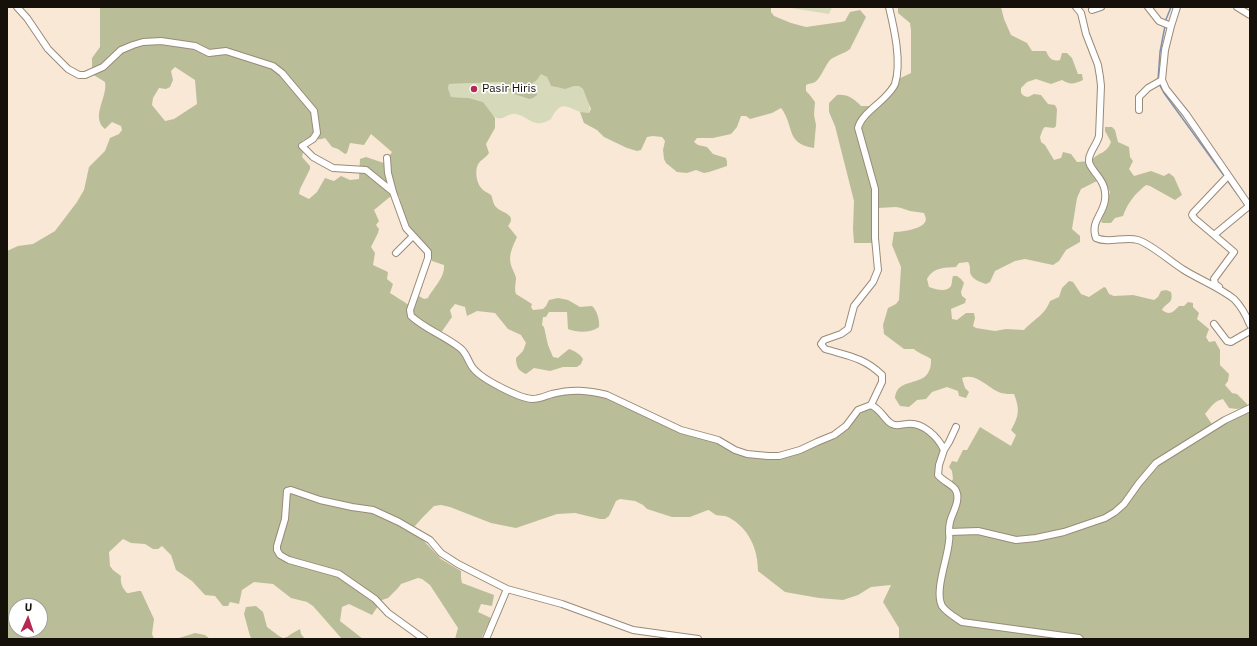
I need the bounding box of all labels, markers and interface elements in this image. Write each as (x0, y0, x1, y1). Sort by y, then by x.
place label: Pasir Hiris (482, 82, 536, 96)
marker: Pasir Hiris (469, 84, 479, 94)
north arrow (8, 598, 48, 638)
text: U (24, 600, 33, 614)

